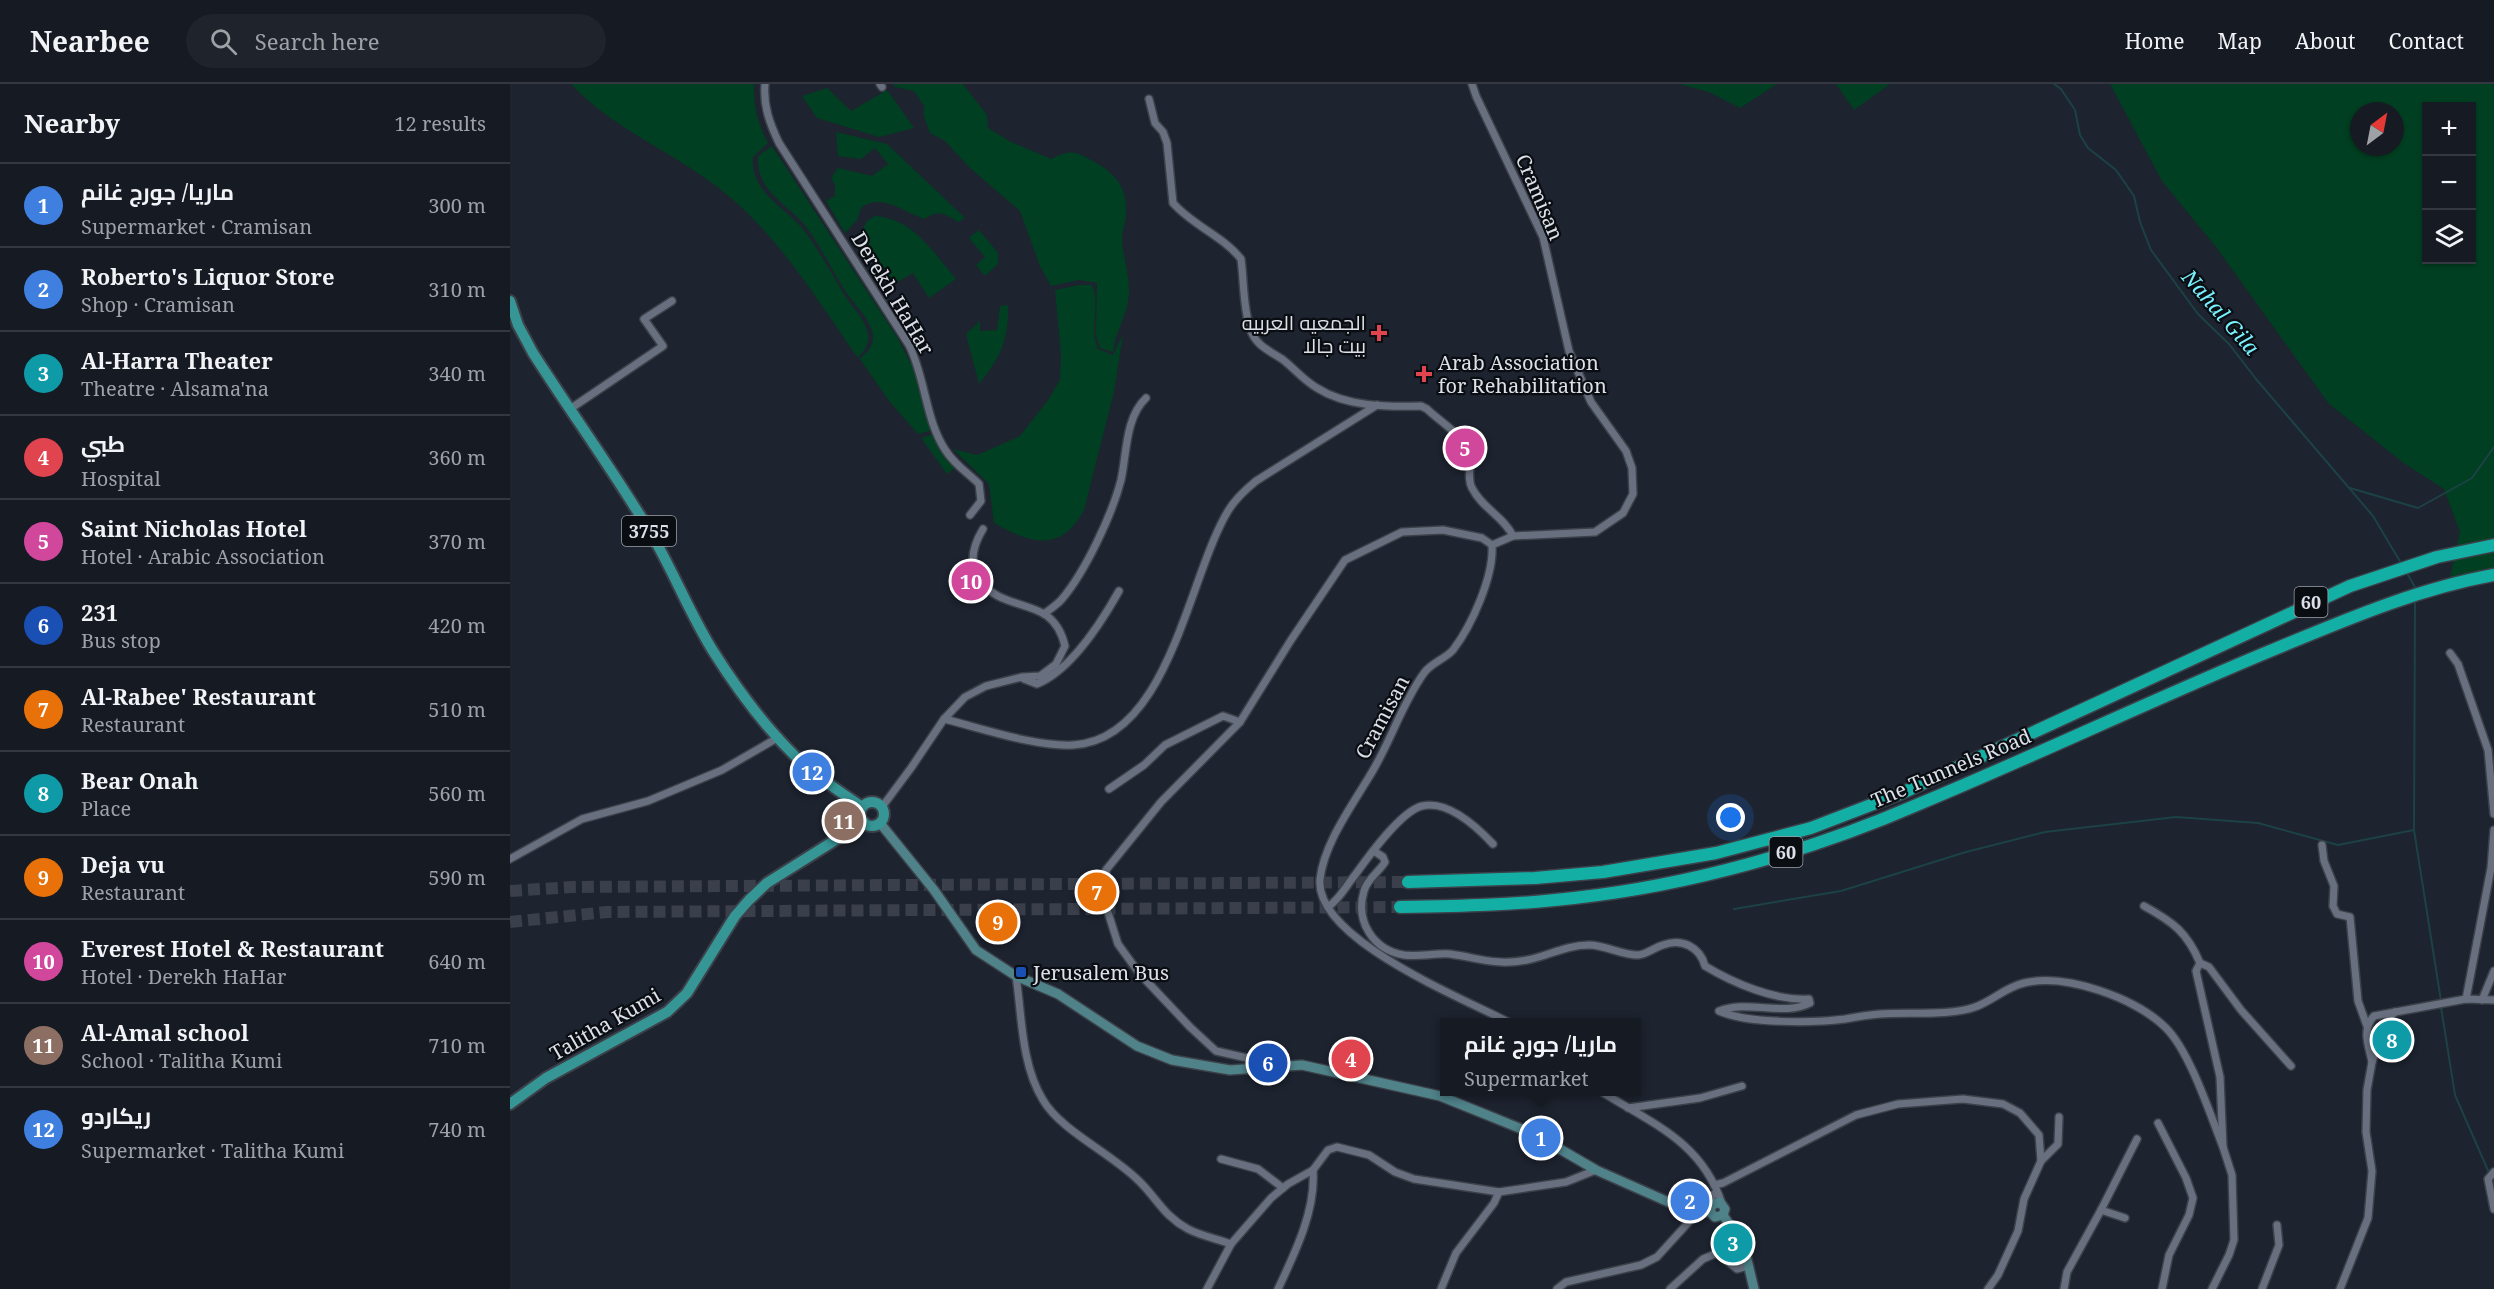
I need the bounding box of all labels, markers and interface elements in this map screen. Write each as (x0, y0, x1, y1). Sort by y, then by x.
search box (186, 14, 606, 68)
text: Nearbee (30, 22, 150, 60)
icon: search (207, 25, 240, 58)
text: Search here (255, 26, 380, 56)
text: Home (2125, 27, 2185, 55)
text: Map (2218, 27, 2262, 55)
text: About (2295, 27, 2356, 55)
text: Contact (2389, 27, 2464, 55)
north arrow (2350, 102, 2404, 156)
map controls (2422, 102, 2476, 264)
button: + (2422, 102, 2476, 156)
text: Nearby (24, 105, 120, 141)
text: 12 results (394, 110, 486, 137)
street label: Cramisan (1510, 150, 1570, 244)
button: − (2422, 156, 2476, 210)
text: ماريا/ جورج غانم (81, 176, 234, 206)
text: 1 (38, 192, 49, 219)
text: 300 m (428, 192, 486, 219)
button: layers (2422, 210, 2476, 264)
text: Supermarket · Cramisan (81, 213, 312, 240)
street label: Derekh HaHar (846, 227, 941, 360)
text: Roberto's Liquor Store (81, 261, 335, 291)
water label: Nahal Gila (2175, 263, 2266, 361)
text: 2 (38, 276, 49, 303)
text: 310 m (428, 276, 486, 303)
text: Shop · Cramisan (81, 291, 235, 318)
place label: الجمعيه العربيه بيت جالا (1242, 309, 1366, 359)
marker: الجمعيه العربيه بيت جالا (1370, 324, 1388, 342)
text: Al-Harra Theater (81, 345, 273, 375)
place label: Arab Association for Rehabilitation (1438, 349, 1607, 399)
text: 3 (38, 360, 49, 387)
text: 340 m (428, 360, 486, 387)
marker: Arab Association for Rehabilitation (1415, 365, 1433, 383)
text: Theatre · Alsama'na (81, 375, 269, 402)
pin: 5 (1446, 426, 1484, 470)
text: طبي (81, 428, 125, 458)
text: 4 (38, 444, 49, 471)
text: 360 m (428, 444, 486, 471)
text: Hospital (81, 465, 161, 492)
text: Saint Nicholas Hotel (81, 513, 307, 543)
road number: 3755 (622, 516, 676, 546)
text: 5 (38, 528, 49, 555)
text: 370 m (428, 528, 486, 555)
text: Hotel · Arabic Association (81, 543, 325, 570)
pin: 10 (952, 558, 990, 604)
road number: 60 (2294, 587, 2328, 617)
text: 231 (81, 597, 118, 627)
text: 6 (38, 612, 49, 639)
text: 420 m (428, 612, 486, 639)
text: Bus stop (81, 627, 161, 654)
street label: Cramisan (1349, 670, 1415, 764)
text: Al-Rabee' Restaurant (81, 681, 316, 711)
text: 7 (38, 696, 49, 723)
text: 510 m (428, 696, 486, 723)
text: Restaurant (81, 711, 185, 738)
street label: The Tunnels Road (1867, 722, 2035, 814)
pin: 12 (792, 750, 832, 794)
text: Bear Onah (81, 765, 199, 795)
text: 8 (38, 780, 49, 807)
text: 560 m (428, 780, 486, 807)
text: Place (81, 795, 131, 822)
pin: 11 (824, 798, 864, 844)
your location (1716, 803, 1745, 832)
road number: 60 (1770, 837, 1802, 867)
text: Deja vu (81, 849, 165, 879)
text: 9 (38, 864, 49, 891)
text: 590 m (428, 864, 486, 891)
pin: 7 (1078, 870, 1116, 914)
text: Restaurant (81, 879, 185, 906)
pin: 9 (978, 900, 1018, 944)
text: Everest Hotel & Restaurant (81, 933, 384, 963)
text: 10 (32, 948, 55, 975)
text: 640 m (428, 948, 486, 975)
place label: Jerusalem Bus (1032, 959, 1169, 986)
text: Hotel · Derekh HaHar (81, 963, 286, 990)
marker: Jerusalem Bus (1014, 965, 1028, 979)
street label: Talitha Kumi (545, 981, 666, 1067)
text: Al-Amal school (81, 1017, 249, 1047)
popup (1440, 1018, 1641, 1096)
pin: 8 (2372, 1018, 2412, 1062)
text: ماريا/ جورج غانم (1464, 1028, 1617, 1058)
text: 11 (32, 1032, 55, 1059)
text: 710 m (428, 1032, 486, 1059)
pin: 4 (1332, 1036, 1370, 1082)
pin: 6 (1248, 1040, 1287, 1086)
text: School · Talitha Kumi (81, 1047, 282, 1074)
text: Supermarket (1464, 1065, 1589, 1092)
text: ريكاردو (81, 1100, 151, 1130)
text: 12 (32, 1116, 55, 1143)
text: 740 m (428, 1116, 486, 1143)
pin: 1 (1522, 1116, 1560, 1160)
text: Supermarket · Talitha Kumi (81, 1137, 344, 1164)
pin: 2 (1670, 1178, 1710, 1224)
pin: 3 (1714, 1220, 1752, 1266)

